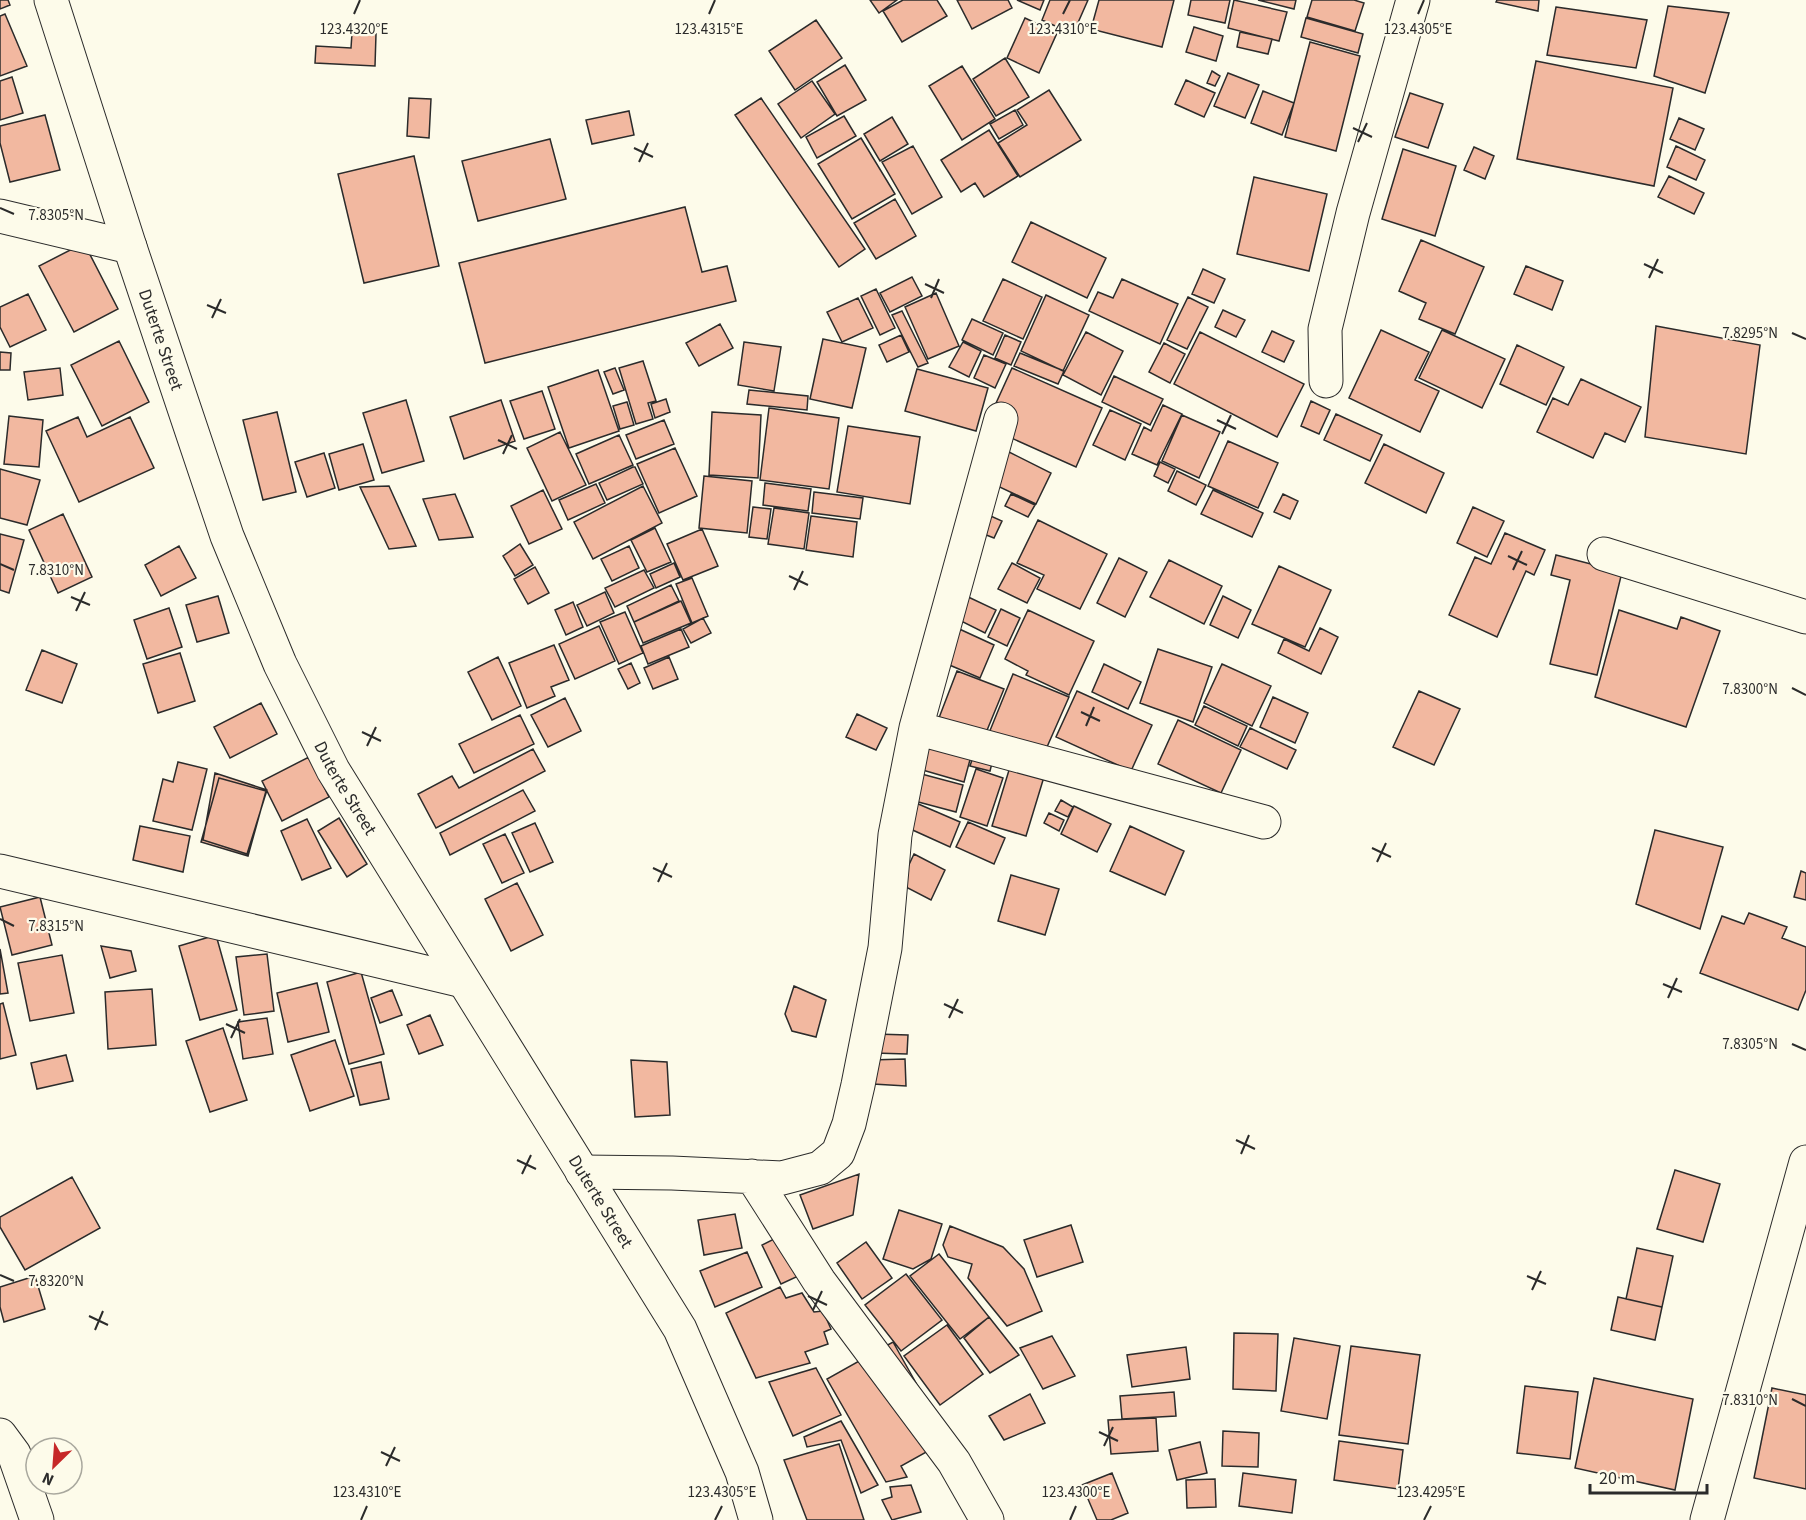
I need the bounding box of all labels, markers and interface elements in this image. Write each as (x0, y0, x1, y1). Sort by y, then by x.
text: 123.4320°E (320, 19, 388, 40)
text: 123.4315°E (675, 19, 743, 40)
text: 123.4310°E (1029, 19, 1097, 40)
text: 123.4305°E (1384, 19, 1452, 40)
text: 7.8305°N (28, 205, 84, 226)
street label: Duterte Street (132, 286, 190, 394)
text: 7.8295°N (1722, 323, 1778, 344)
text: 7.8310°N (28, 560, 84, 581)
text: 7.8300°N (1722, 679, 1778, 700)
street label: Duterte Street (308, 737, 383, 840)
text: 7.8315°N (28, 916, 84, 937)
text: 7.8305°N (1722, 1034, 1778, 1055)
street label: Duterte Street (562, 1150, 639, 1253)
text: 7.8320°N (28, 1271, 84, 1292)
text: 7.8310°N (1722, 1390, 1778, 1411)
north arrow (24, 1436, 84, 1496)
scale bar (1590, 1457, 1707, 1495)
text: N (39, 1466, 58, 1491)
text: 20 m (1599, 1466, 1635, 1491)
text: 123.4310°E (333, 1482, 401, 1503)
text: 123.4305°E (688, 1482, 756, 1503)
text: 123.4300°E (1042, 1482, 1110, 1503)
text: 123.4295°E (1397, 1482, 1465, 1503)

